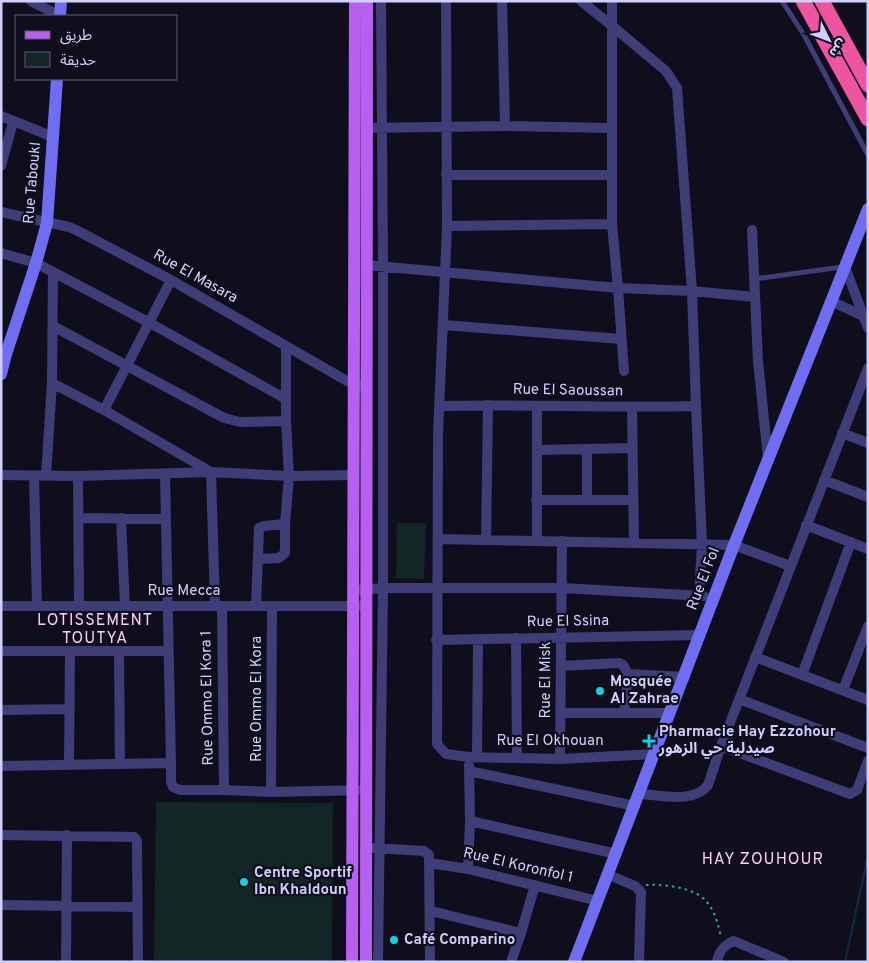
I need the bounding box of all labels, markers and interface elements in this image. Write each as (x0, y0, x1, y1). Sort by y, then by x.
legend (15, 15, 178, 80)
north arrow (804, 15, 854, 65)
text: طريق (60, 27, 92, 46)
text: ش (825, 35, 850, 61)
text: حديقة (60, 52, 96, 71)
street label: Rue Taboukl (20, 141, 46, 225)
street label: Rue El Masara (149, 246, 241, 308)
street label: Rue El Saoussan (513, 381, 623, 401)
street label: Rue El Fol (683, 545, 725, 613)
street label: Rue Mecca (147, 582, 221, 601)
district label: LOTISSEMENT TOUTYA (37, 611, 153, 649)
street label: Rue El Ssina (527, 612, 609, 632)
street label: Rue Ommo El Kora 1 (197, 630, 219, 766)
street label: Rue Ommo El Kora (248, 636, 267, 762)
street label: Rue El Misk (537, 641, 556, 719)
place label: Mosquée Al Zahrae (610, 673, 679, 709)
marker: Mosquée Al Zahrae (594, 685, 606, 697)
place label: Pharmacie Hay Ezzohour صيدلية حي الزهور (658, 723, 837, 759)
street label: Rue El Okhouan (496, 732, 604, 751)
marker: Pharmacie Hay Ezzohour صيدلية حي الزهور (643, 735, 655, 747)
street label: Rue El Koronfol 1 (461, 844, 575, 888)
district label: HAY ZOUHOUR (702, 850, 824, 870)
place label: Centre Sportif Ibn Khaldoun (254, 864, 352, 900)
marker: Centre Sportif Ibn Khaldoun (238, 876, 250, 888)
place label: Café Comparino (404, 931, 515, 950)
marker: Café Comparino (388, 934, 400, 946)

